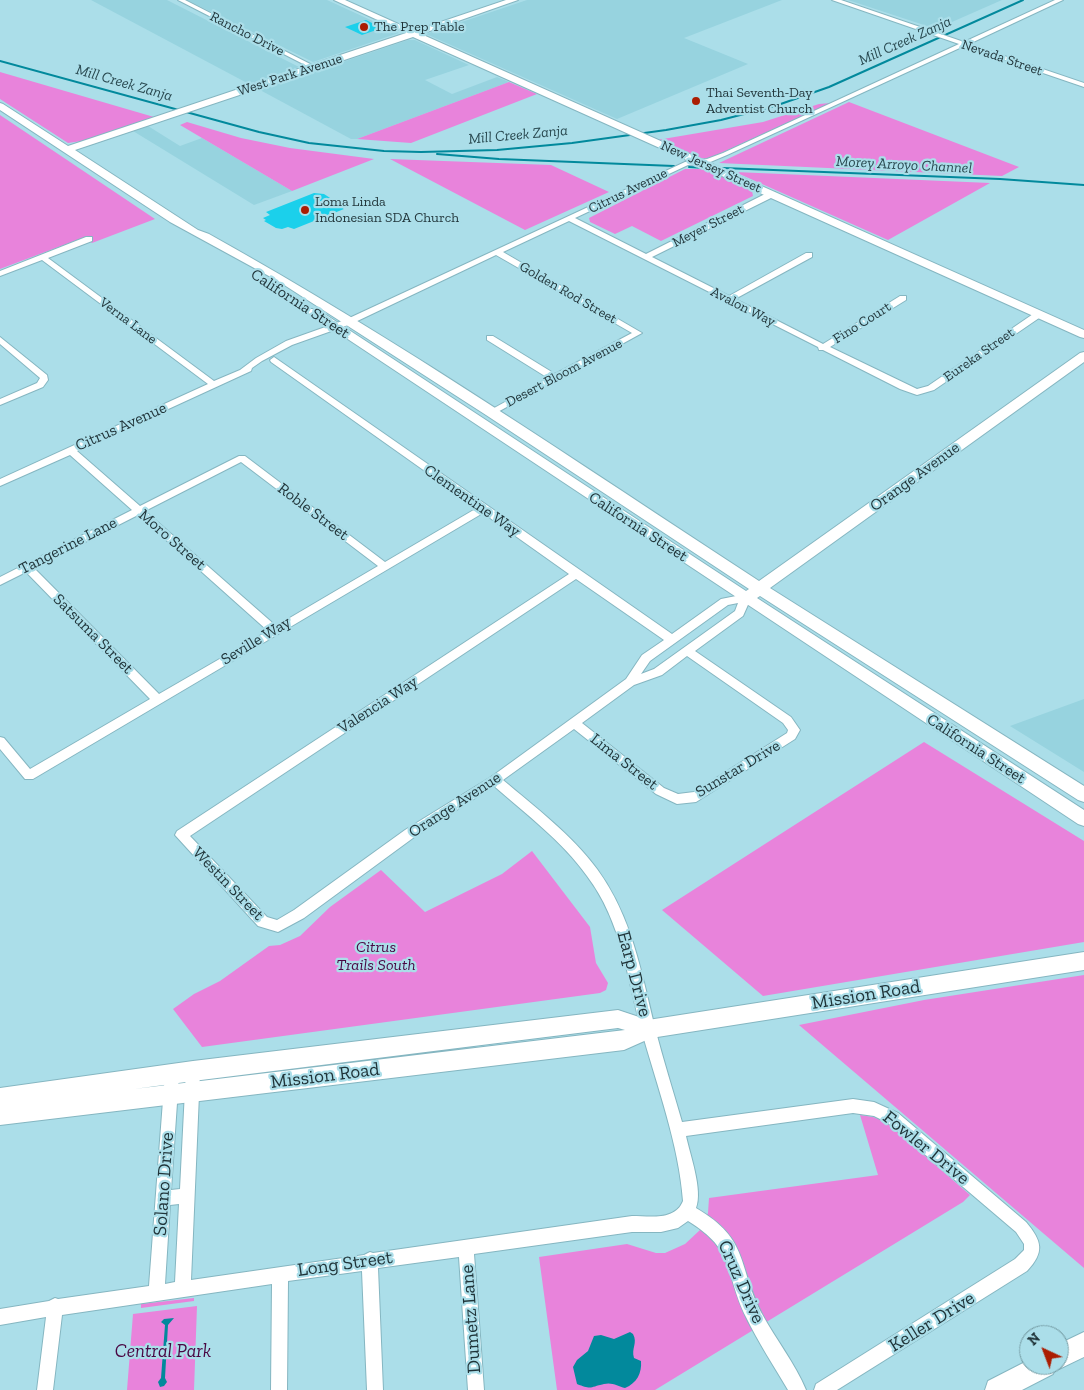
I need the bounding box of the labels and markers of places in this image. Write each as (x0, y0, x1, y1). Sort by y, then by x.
place label: The Prep Table (374, 19, 464, 35)
marker: The Prep Table (358, 21, 370, 33)
place label: Thai Seventh-Day Adventist Church (706, 85, 812, 118)
marker: Thai Seventh-Day Adventist Church (690, 95, 702, 107)
place label: Loma Linda Indonesian SDA Church (315, 194, 459, 226)
marker: Loma Linda Indonesian SDA Church (299, 204, 311, 216)

